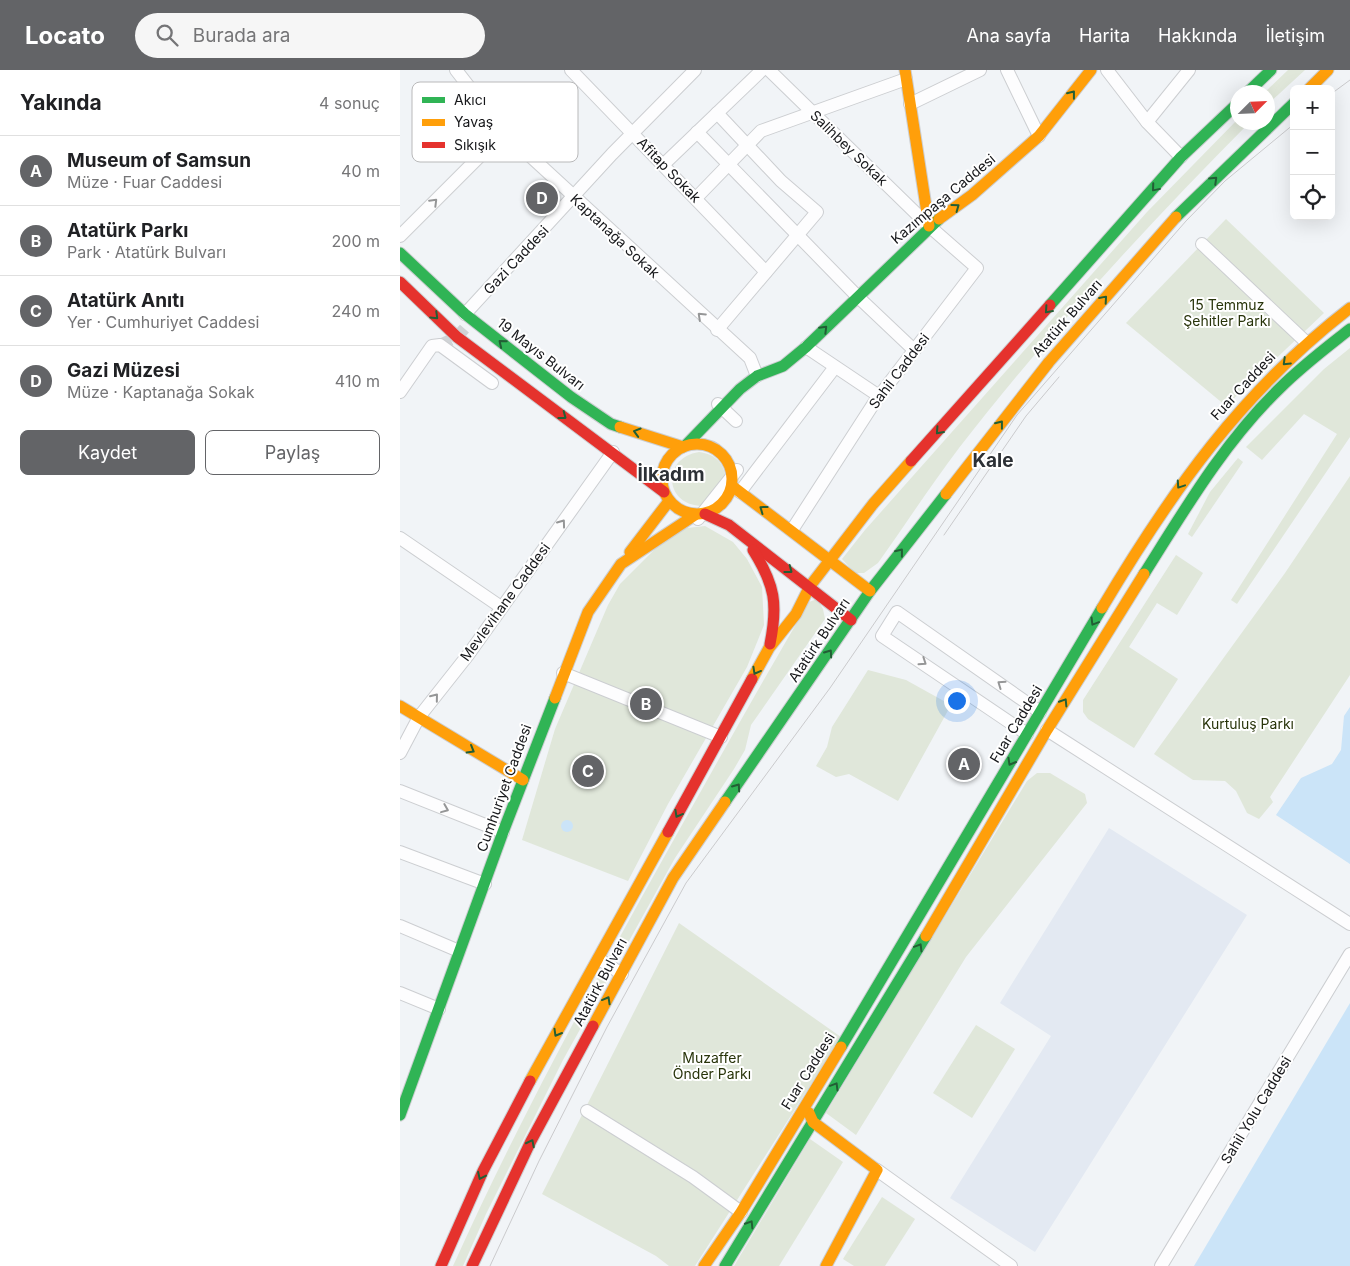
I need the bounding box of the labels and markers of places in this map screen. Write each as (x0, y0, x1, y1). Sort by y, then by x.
pin: D (526, 179, 558, 217)
pin: B (630, 685, 662, 723)
pin: A (948, 745, 980, 783)
pin: C (572, 752, 604, 790)

